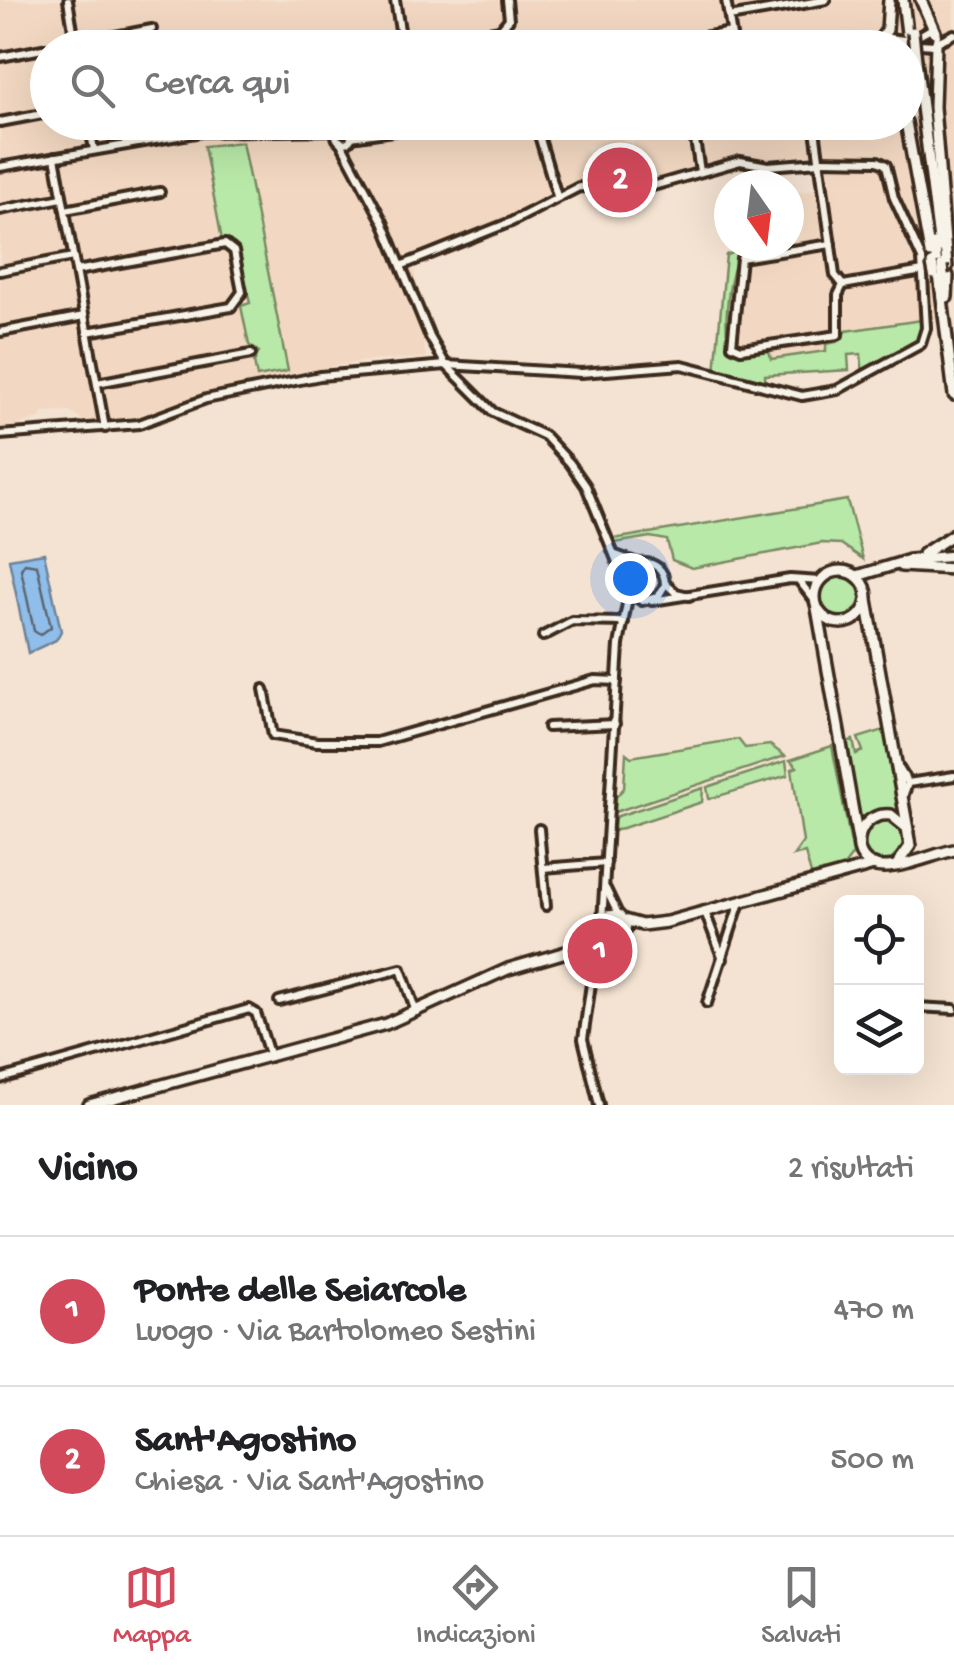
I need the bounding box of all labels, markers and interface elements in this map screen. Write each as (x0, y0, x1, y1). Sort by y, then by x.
search box (30, 30, 924, 140)
icon: search (65, 58, 120, 113)
text: Cerca qui (145, 63, 290, 107)
pin: 2 (588, 142, 652, 218)
north arrow (714, 170, 804, 260)
your location (605, 553, 656, 604)
map controls (834, 895, 924, 1075)
button: locate (834, 895, 924, 985)
pin: 1 (568, 914, 632, 988)
button: layers (834, 985, 924, 1075)
text: Vicino (40, 1146, 138, 1195)
text: 2 risultati (788, 1151, 914, 1189)
text: Ponte delle Seiarcole (135, 1270, 466, 1314)
text: 1 (66, 1292, 79, 1330)
text: 470 m (834, 1292, 914, 1330)
text: Luogo · Via Bartolomeo Sestini (135, 1314, 536, 1352)
text: Sant'Agostino (135, 1420, 356, 1464)
text: 2 (65, 1442, 80, 1480)
text: 500 m (831, 1442, 914, 1480)
text: Chiesa · Via Sant'Agostino (135, 1464, 484, 1502)
tab: Mappa (113, 1560, 191, 1653)
tab: Indicazioni (416, 1560, 536, 1653)
tab: Salvati (761, 1560, 841, 1653)

